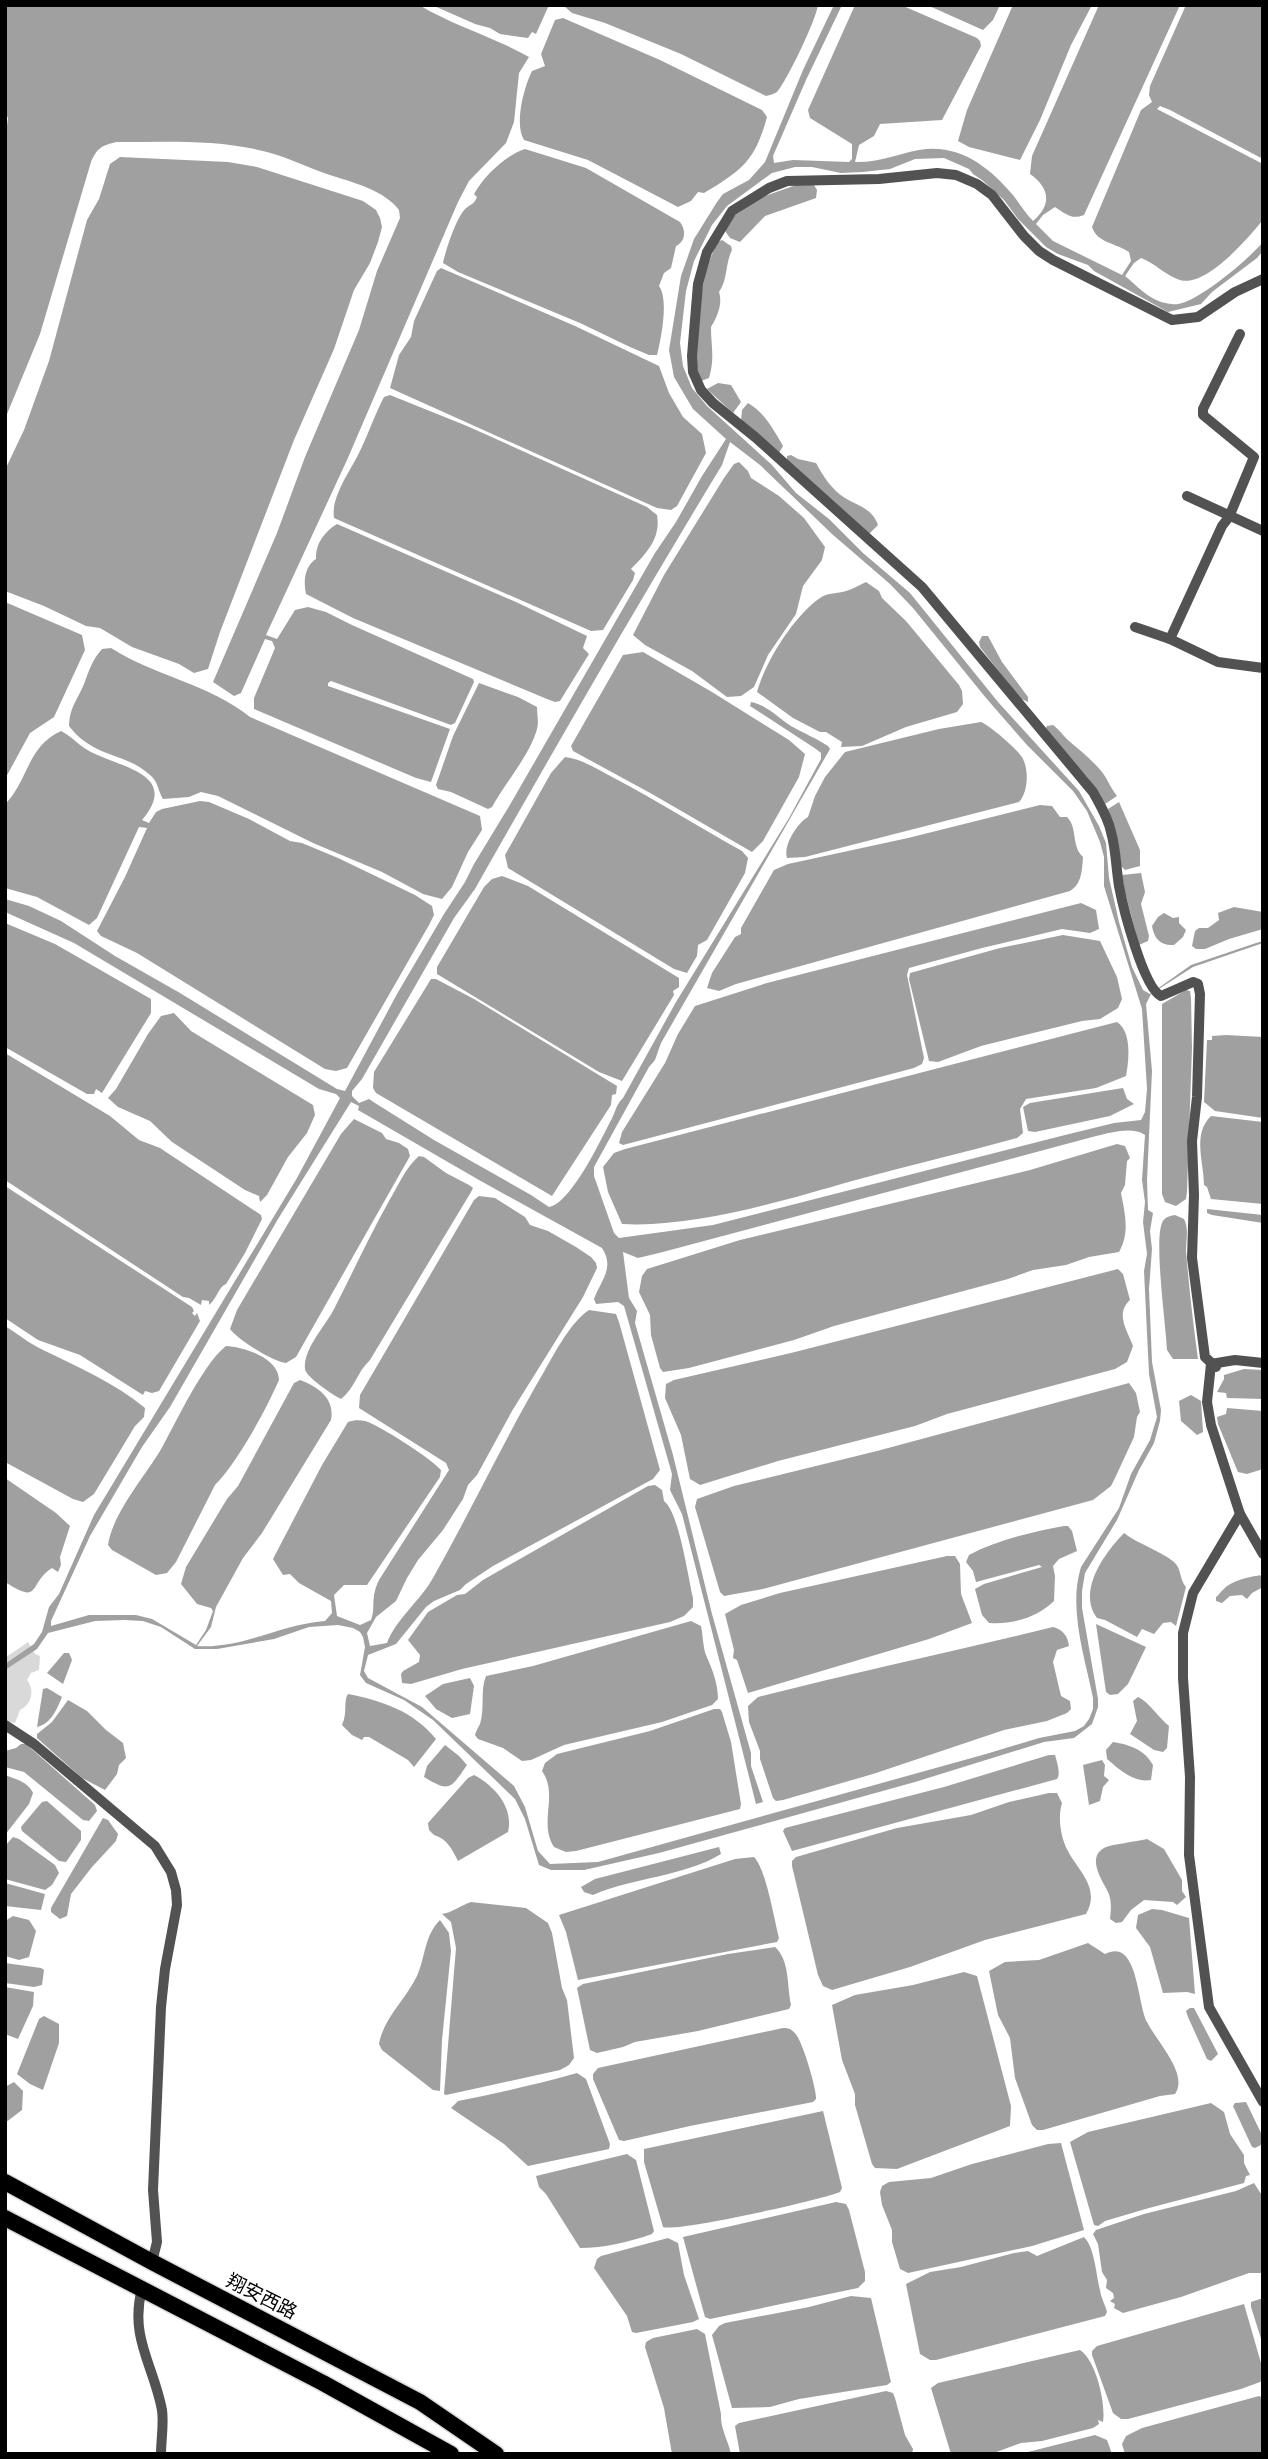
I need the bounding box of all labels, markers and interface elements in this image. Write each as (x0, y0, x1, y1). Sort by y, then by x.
street label: 翔安西路 (223, 2268, 301, 2324)

